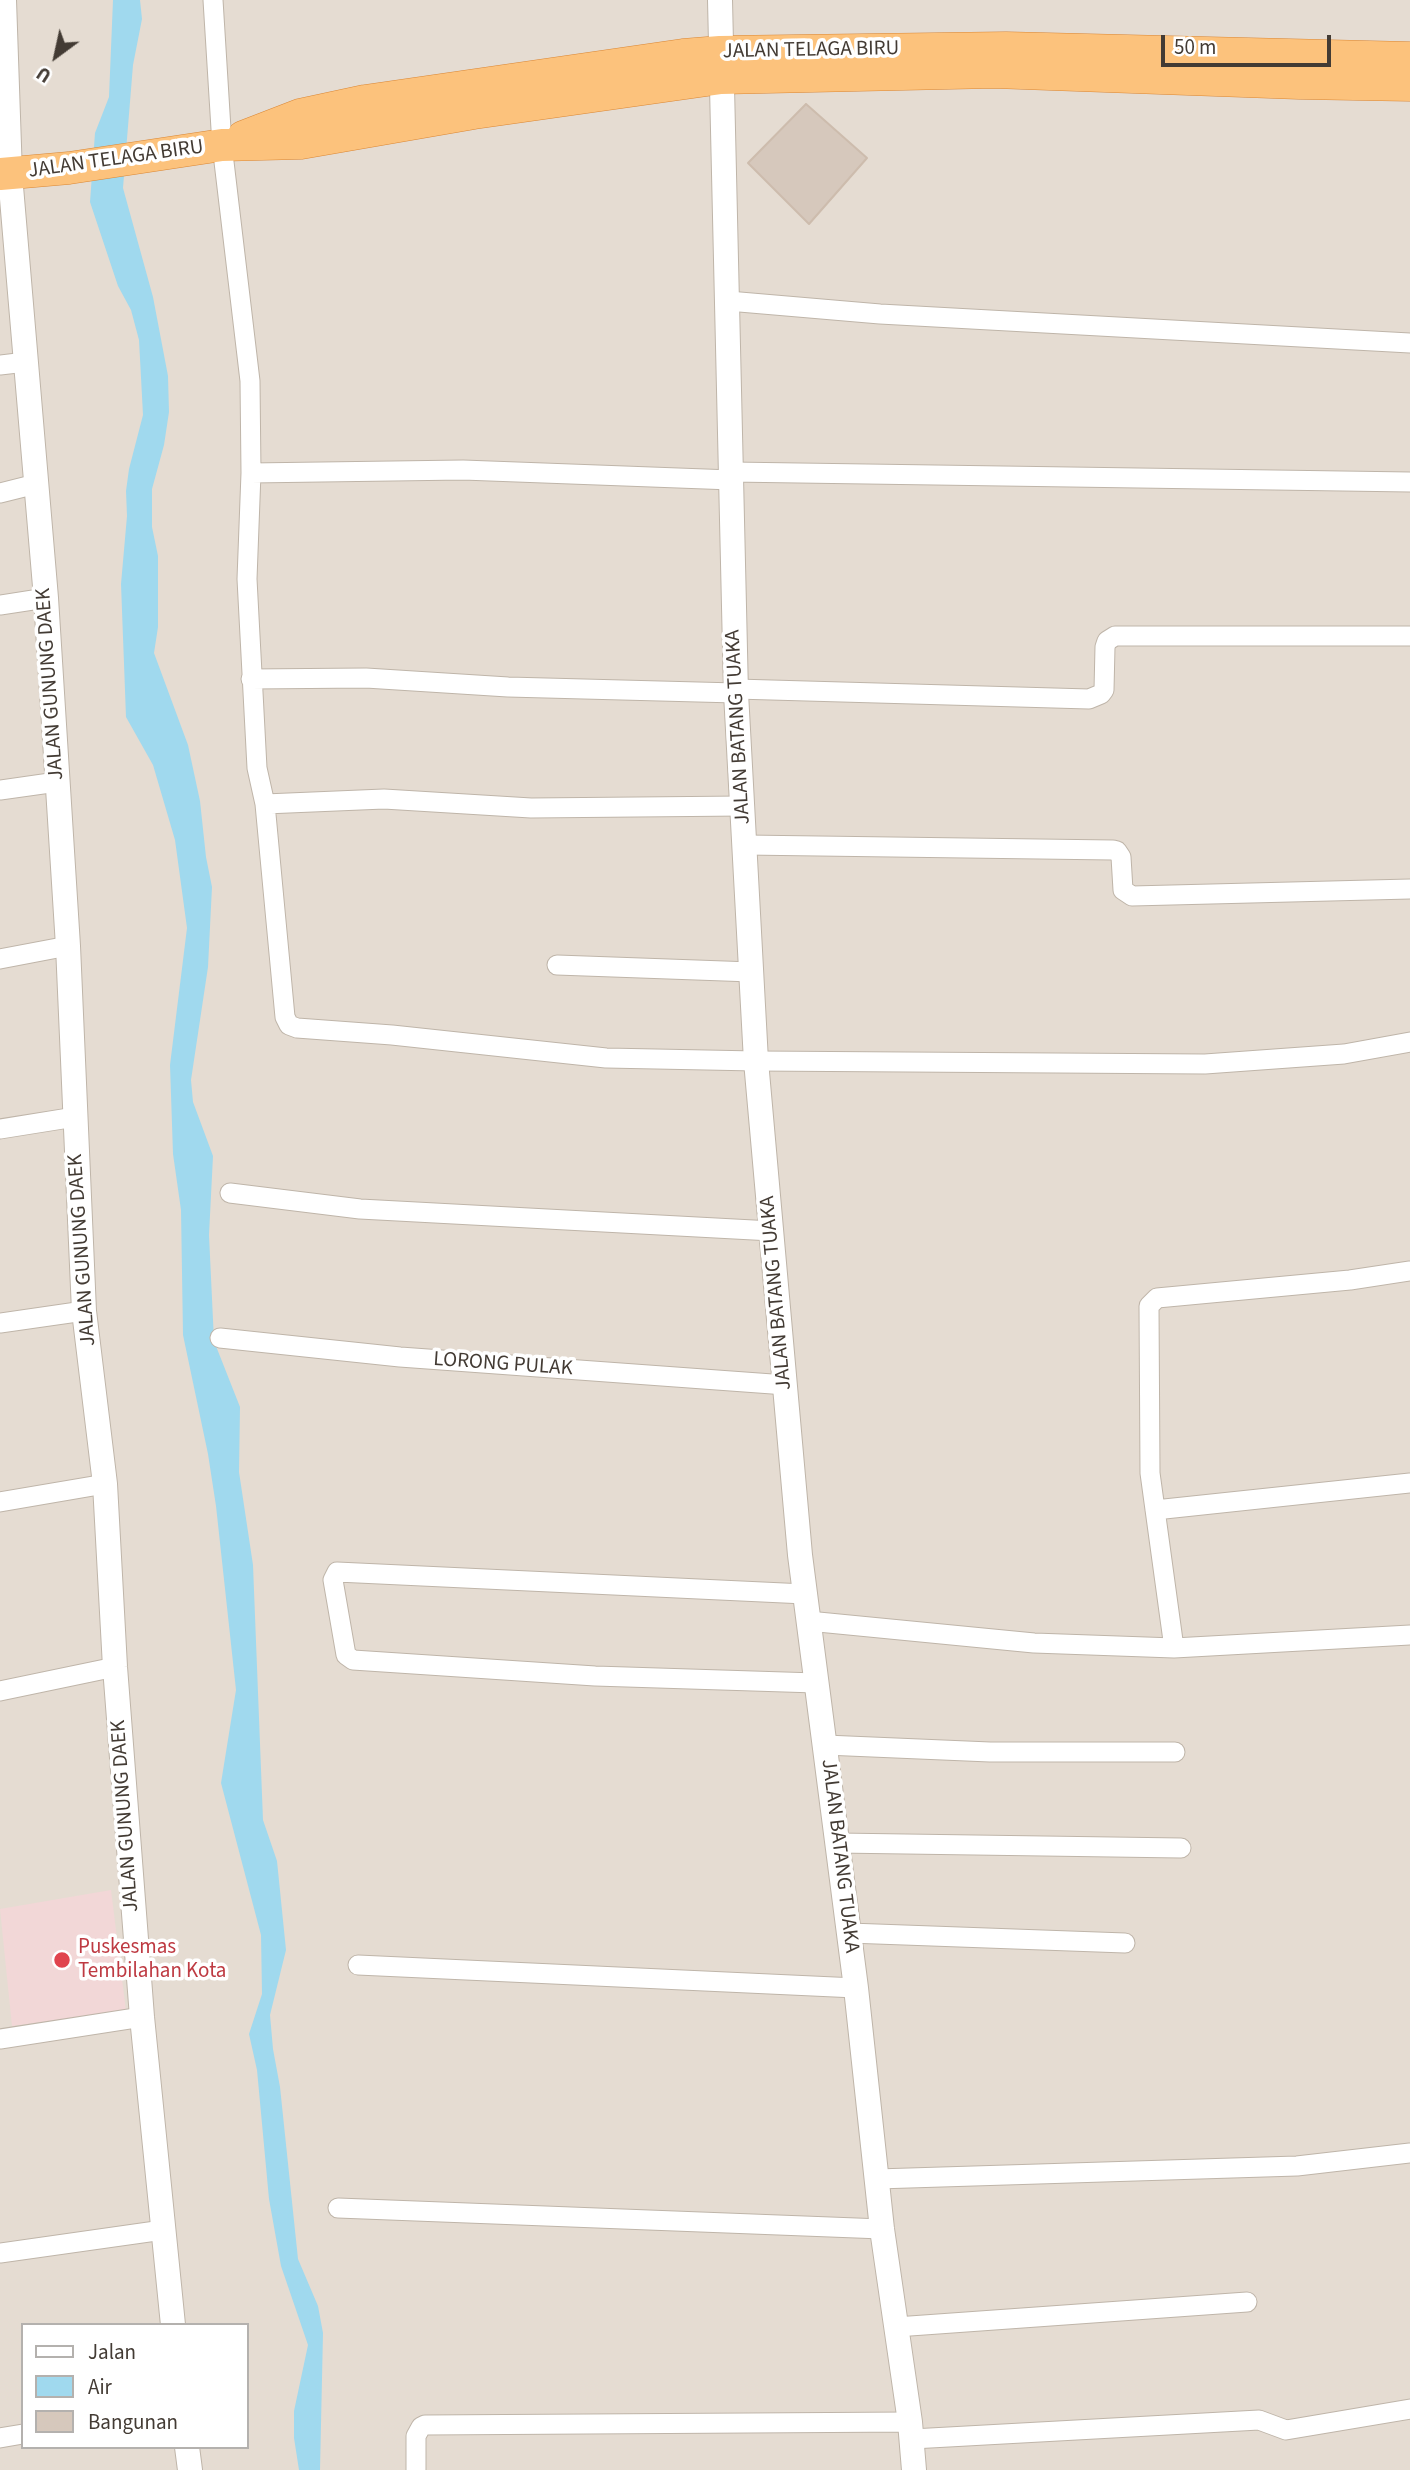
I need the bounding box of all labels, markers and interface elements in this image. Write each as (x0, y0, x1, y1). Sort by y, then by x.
north arrow (21, 21, 91, 91)
scale bar (1165, 21, 1335, 65)
text: 50 m (1174, 32, 1216, 62)
street label: JALAN TELAGA BIRU (723, 37, 899, 65)
text: U (32, 59, 57, 89)
street label: JALAN TELAGA BIRU (27, 135, 205, 185)
street label: JALAN GUNUNG DAEK (32, 587, 70, 781)
street label: JALAN BATANG TUAKA (721, 629, 757, 825)
street label: JALAN GUNUNG DAEK (64, 1153, 102, 1347)
street label: JALAN BATANG TUAKA (756, 1195, 798, 1391)
street label: LORONG PULAK (433, 1348, 573, 1382)
street label: JALAN GUNUNG DAEK (107, 1719, 145, 1913)
street label: JALAN BATANG TUAKA (815, 1758, 863, 1954)
place label: Puskesmas Tembilahan Kota (78, 1935, 226, 1985)
marker: Puskesmas Tembilahan Kota (52, 1950, 72, 1970)
legend (21, 2323, 248, 2449)
text: Jalan (88, 2337, 136, 2367)
text: Air (88, 2372, 112, 2402)
text: Bangunan (88, 2407, 178, 2437)

